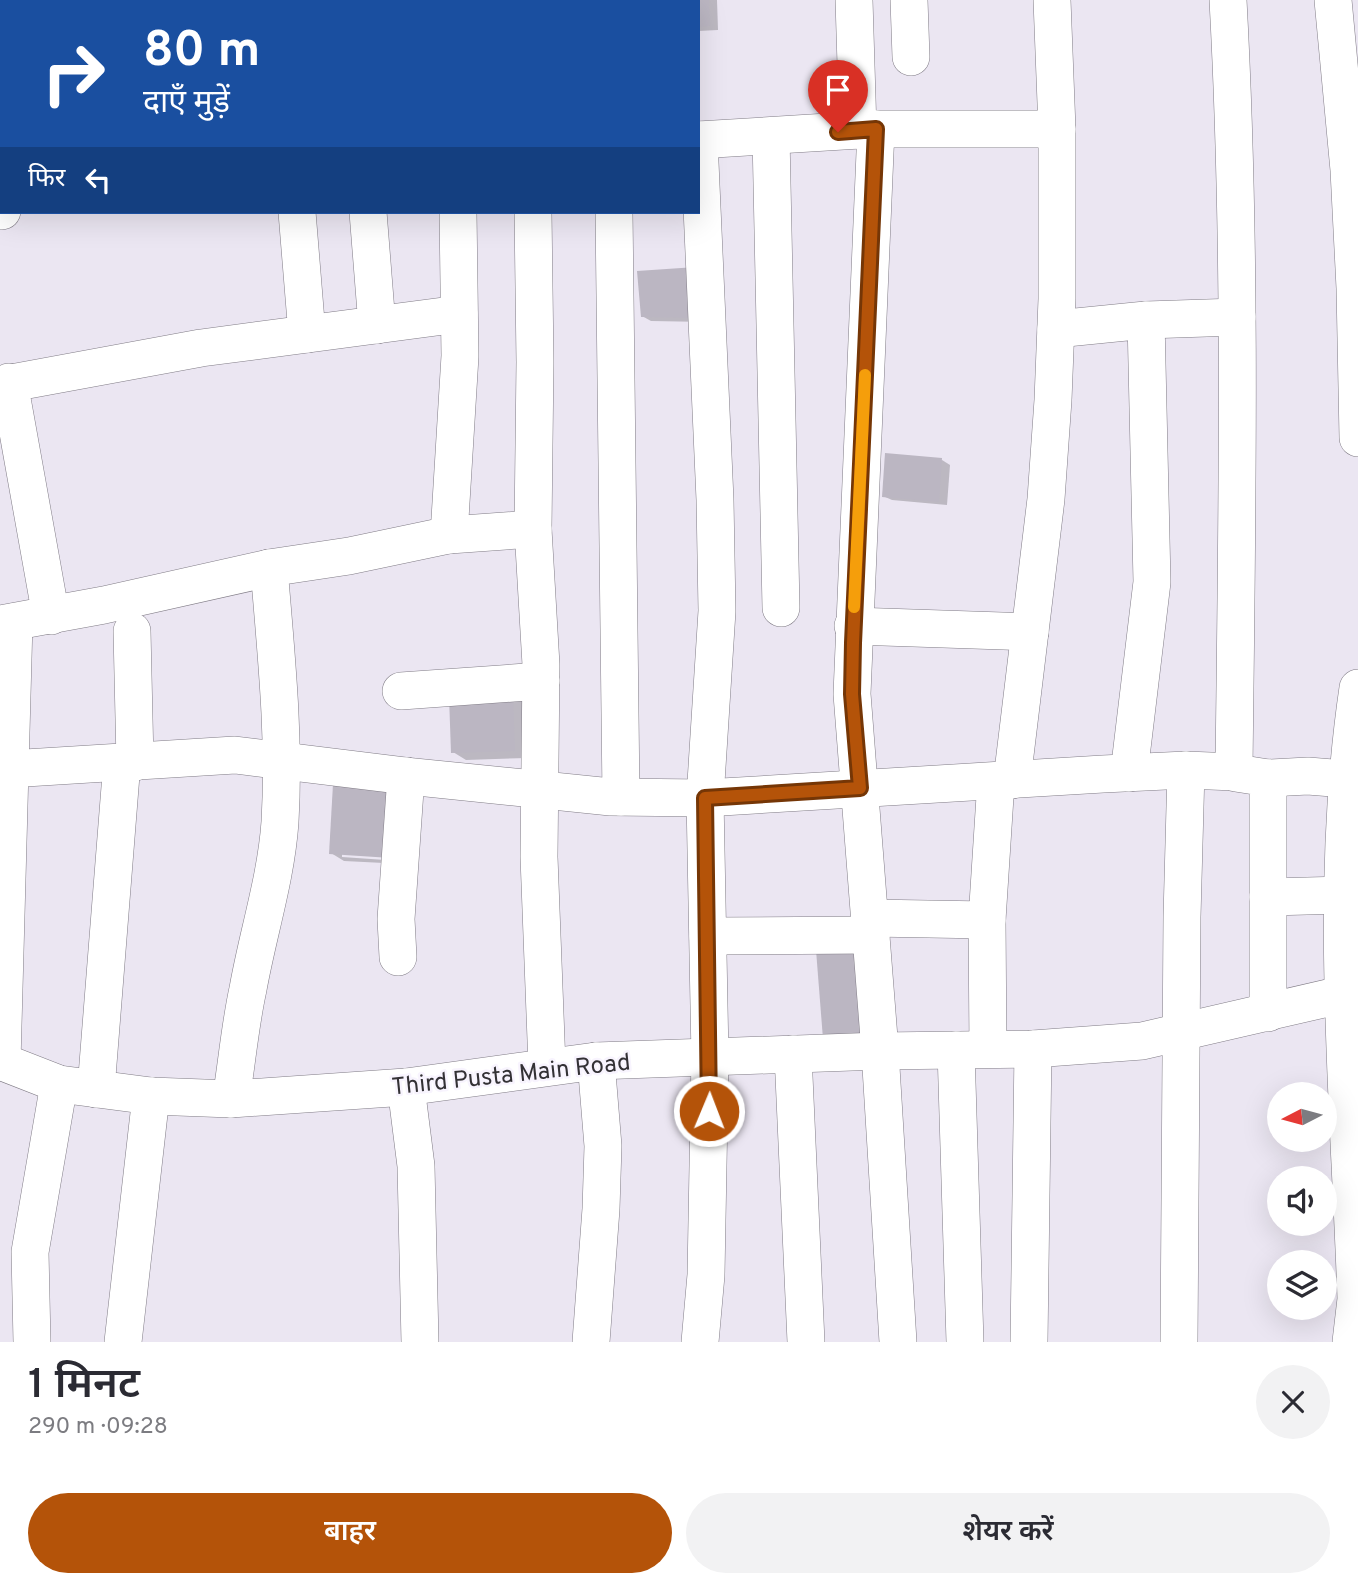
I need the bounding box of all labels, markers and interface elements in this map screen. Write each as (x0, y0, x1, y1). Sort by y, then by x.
text: 80 m (143, 22, 260, 84)
icon: right (28, 28, 119, 119)
pin (808, 60, 868, 132)
icon: arrive (819, 71, 857, 109)
text: दाएँ मुड़ें (143, 84, 230, 124)
icon: left (79, 161, 117, 199)
text: फिर (28, 163, 65, 196)
street label: Third Pusta Main Road (390, 1049, 632, 1103)
position arrow (672, 1074, 746, 1148)
north arrow (1267, 1082, 1337, 1152)
map controls (1267, 1082, 1337, 1320)
button: sound (1267, 1166, 1337, 1236)
button: layers (1267, 1250, 1337, 1320)
text: 1 मिनट (28, 1360, 140, 1413)
button: close (1256, 1365, 1330, 1439)
text: 290 m · 09:28 (28, 1413, 168, 1442)
button: बाहर (28, 1493, 672, 1573)
button: शेयर करें (686, 1493, 1330, 1573)

